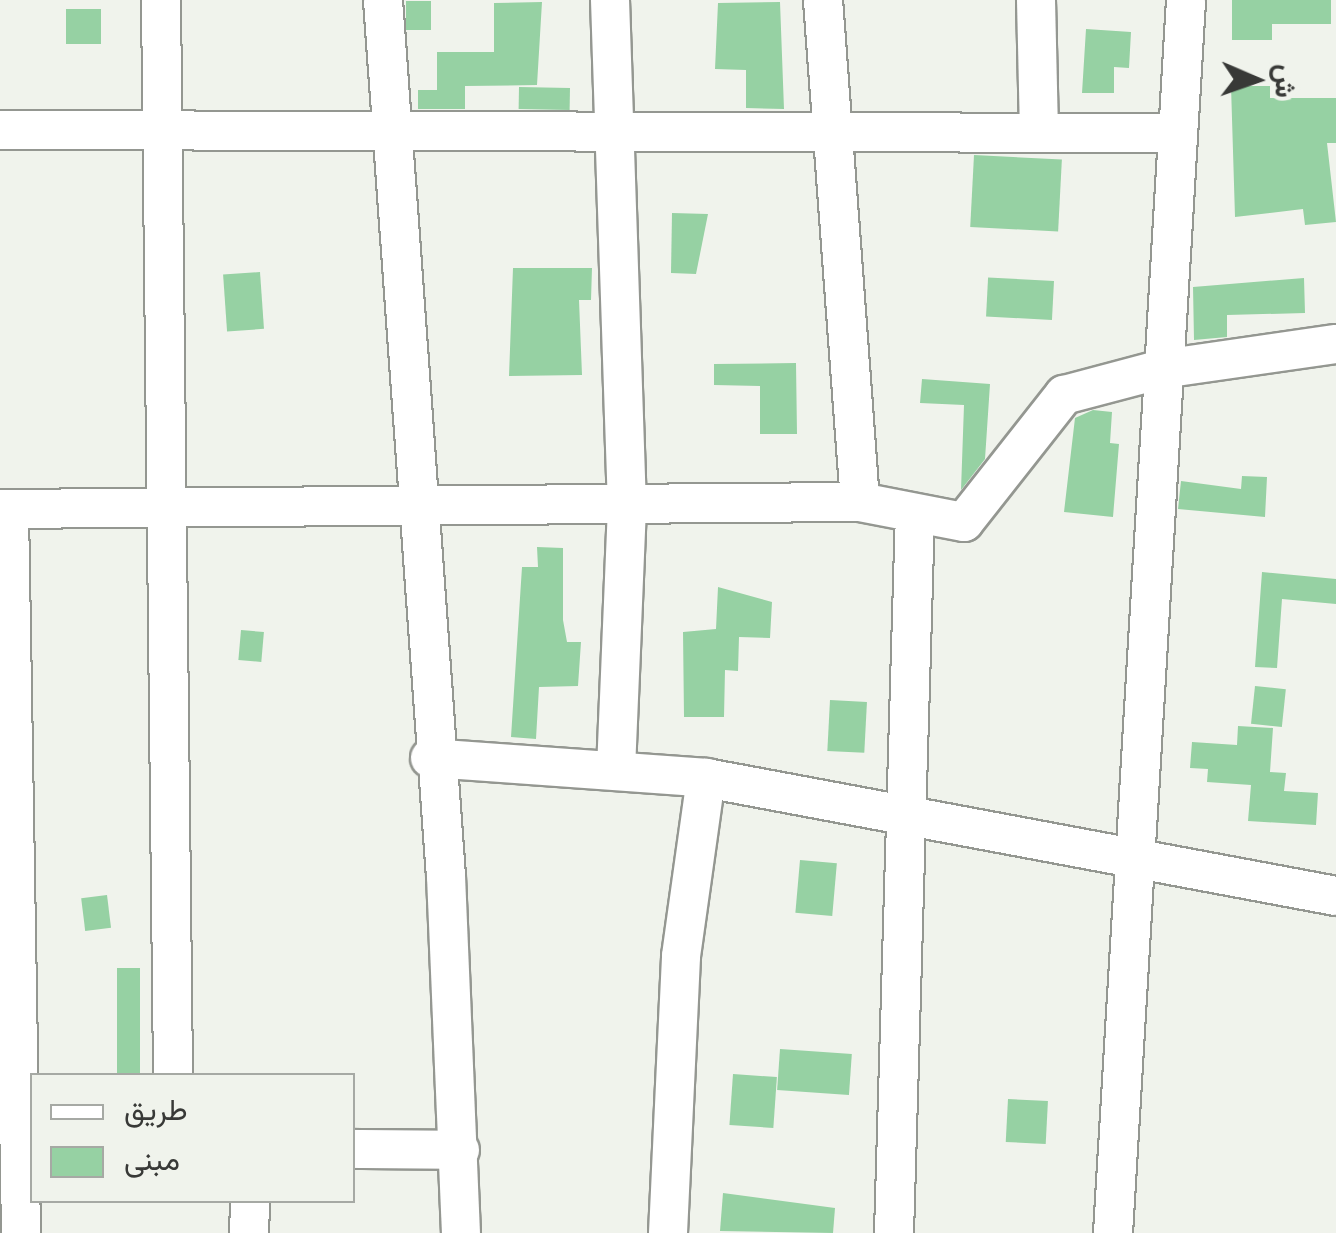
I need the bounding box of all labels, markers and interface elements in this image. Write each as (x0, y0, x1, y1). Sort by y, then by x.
north arrow (1206, 30, 1306, 130)
text: ش (1267, 64, 1306, 99)
legend (30, 1073, 355, 1203)
text: طريق (124, 1089, 188, 1129)
text: مبنى (124, 1139, 180, 1179)

